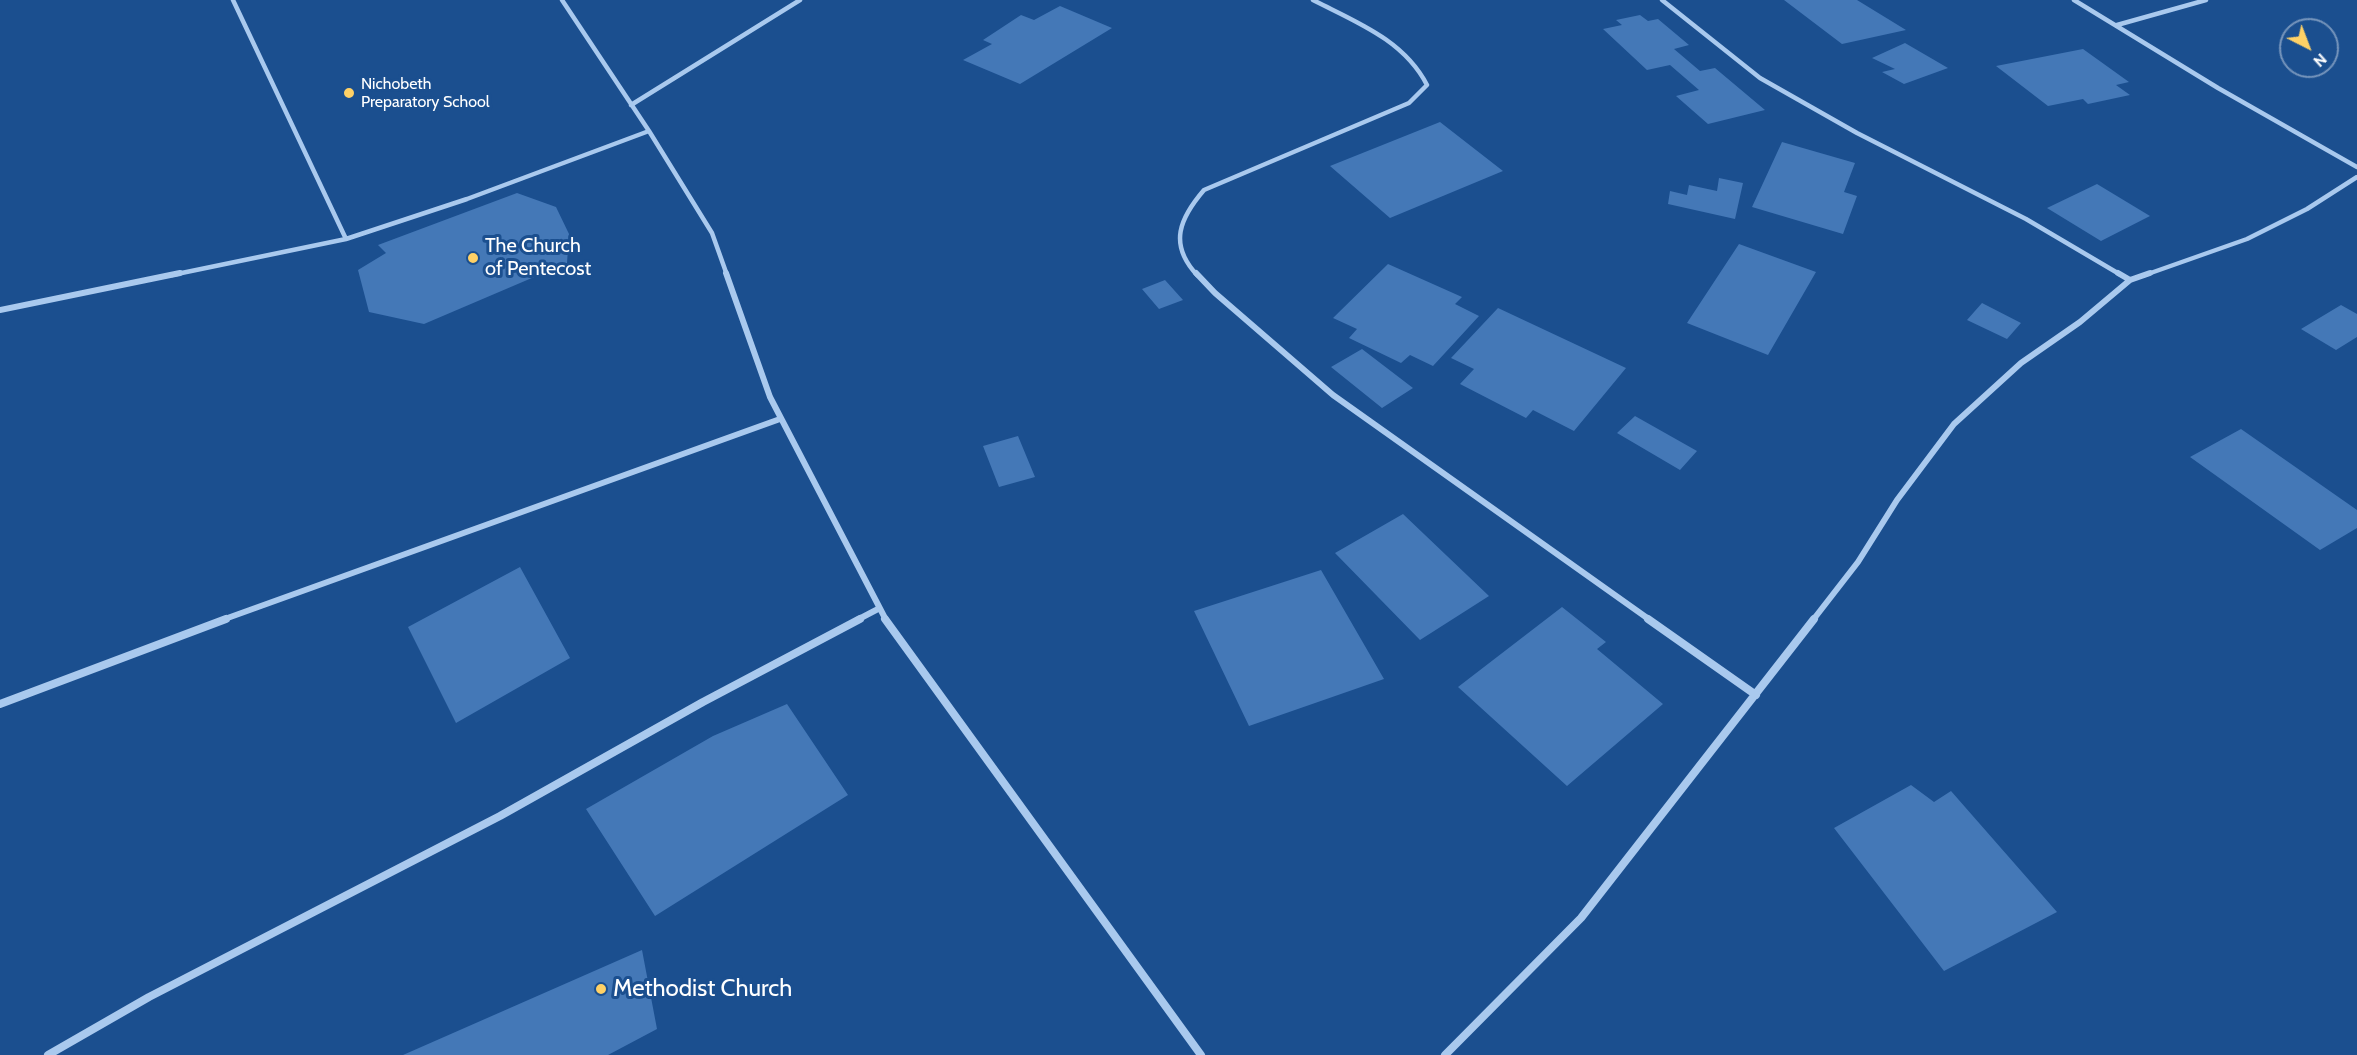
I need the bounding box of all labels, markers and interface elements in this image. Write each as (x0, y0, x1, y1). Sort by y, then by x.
north arrow (2279, 18, 2339, 78)
text: N (2309, 49, 2331, 71)
place label: Nichobeth Preparatory School (361, 74, 490, 112)
marker: Nichobeth Preparatory School (342, 86, 356, 100)
place label: The Church of Pentecost (485, 234, 591, 281)
marker: The Church of Pentecost (466, 251, 480, 265)
place label: Methodist Church (613, 975, 792, 1003)
marker: Methodist Church (594, 982, 608, 996)

